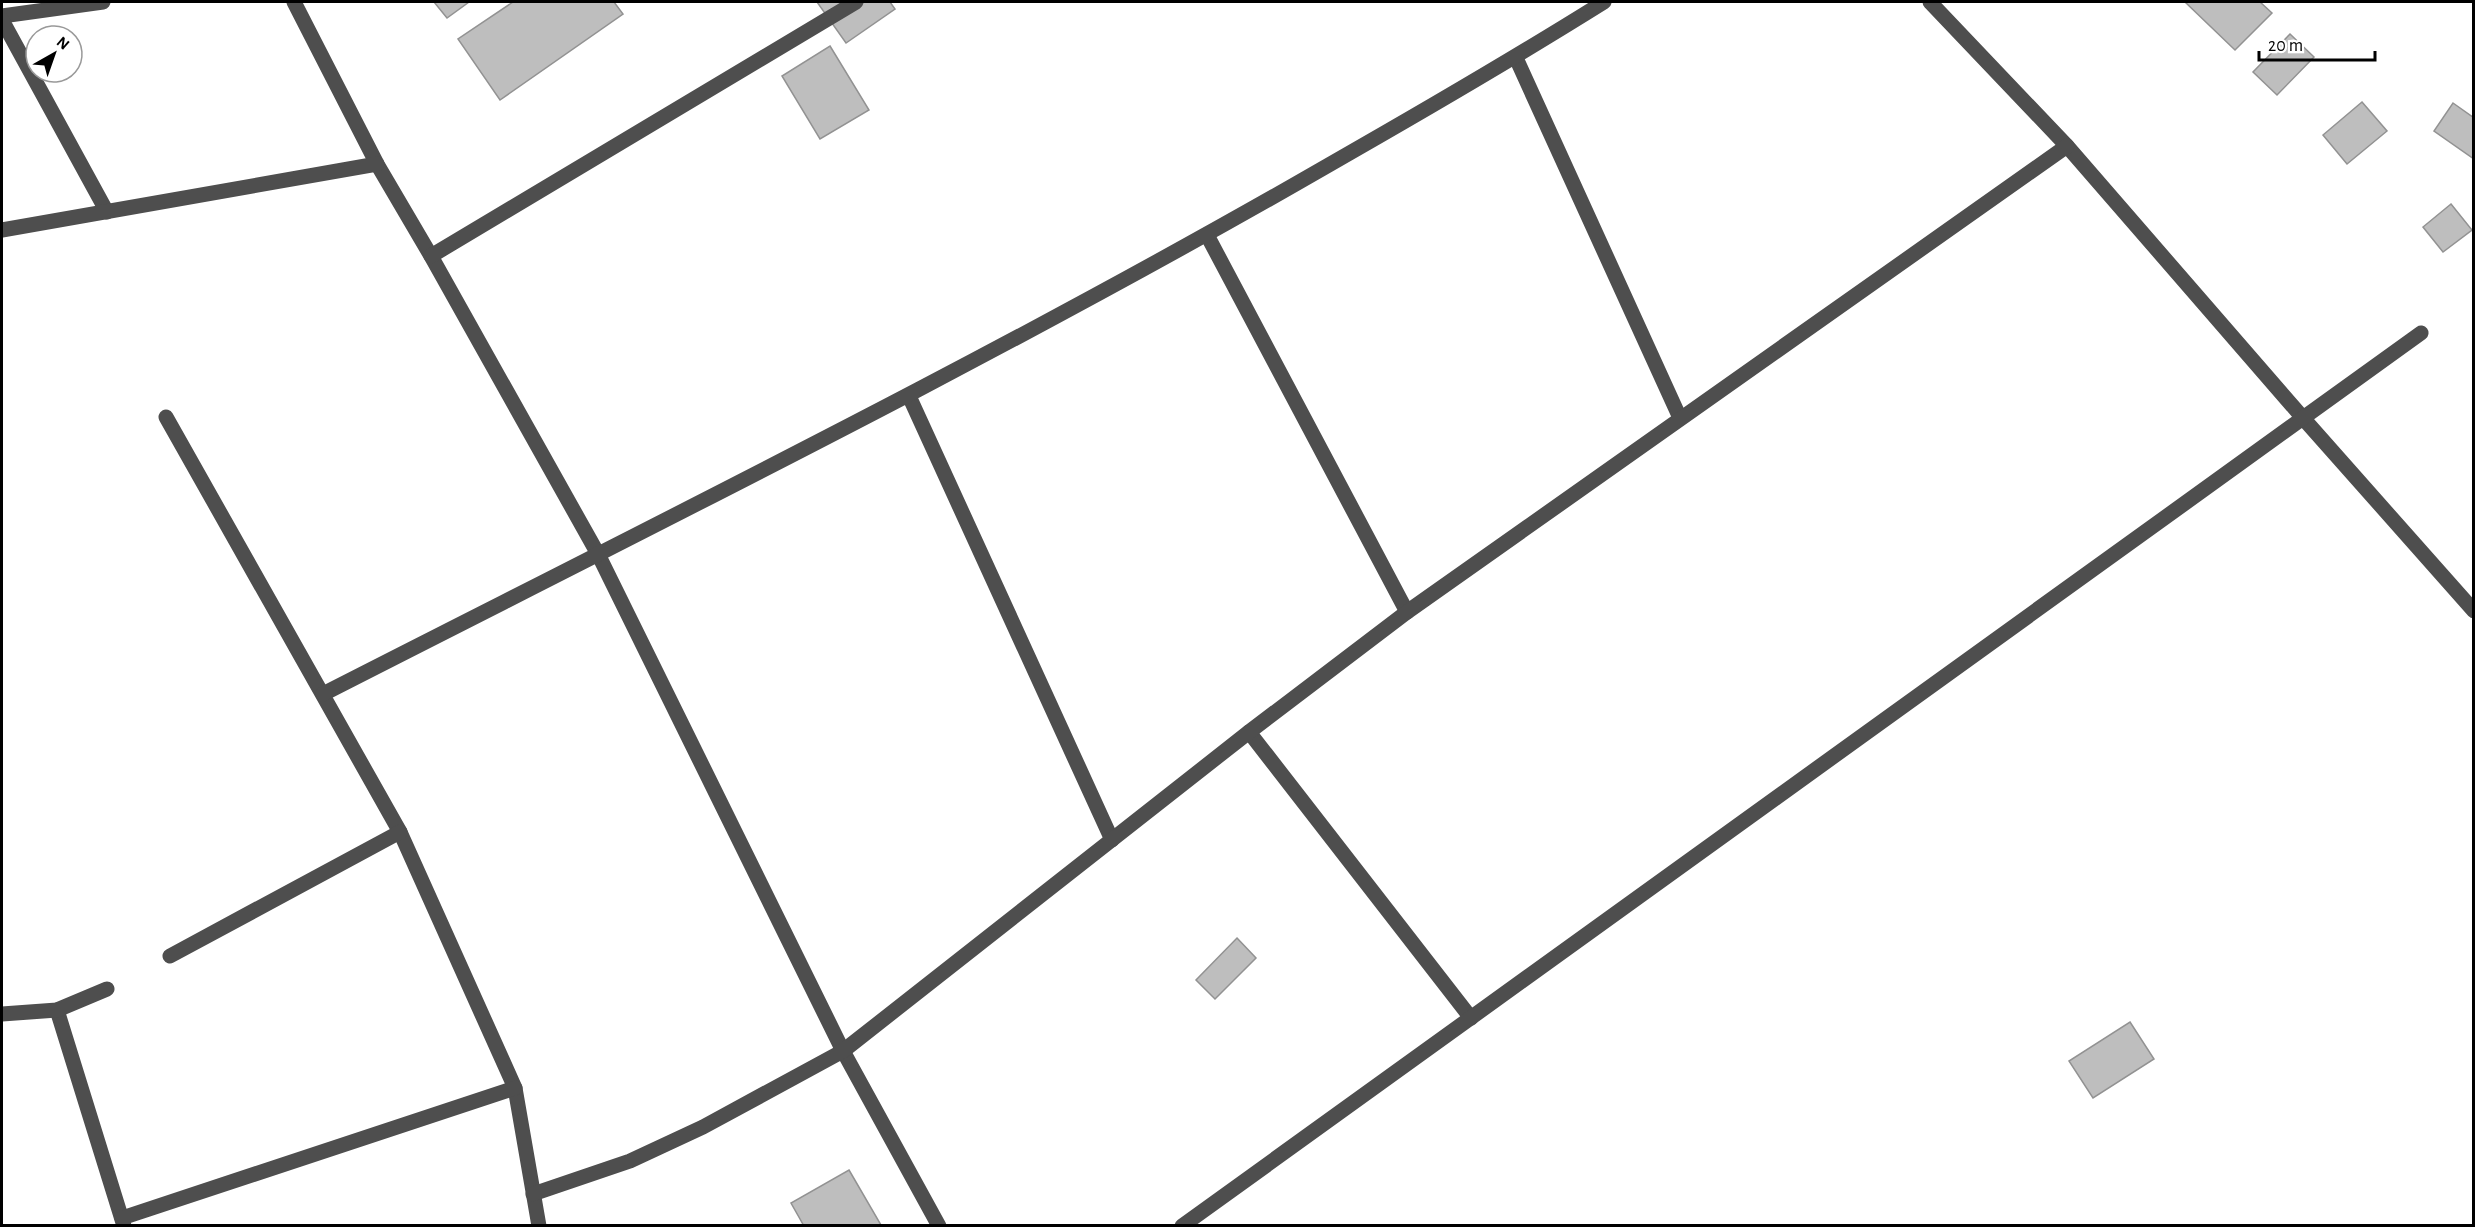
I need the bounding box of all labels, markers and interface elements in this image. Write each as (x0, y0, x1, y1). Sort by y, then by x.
north arrow (24, 24, 84, 84)
scale bar (2259, 24, 2374, 62)
text: N (54, 34, 72, 53)
text: 20 m (2268, 37, 2303, 55)

